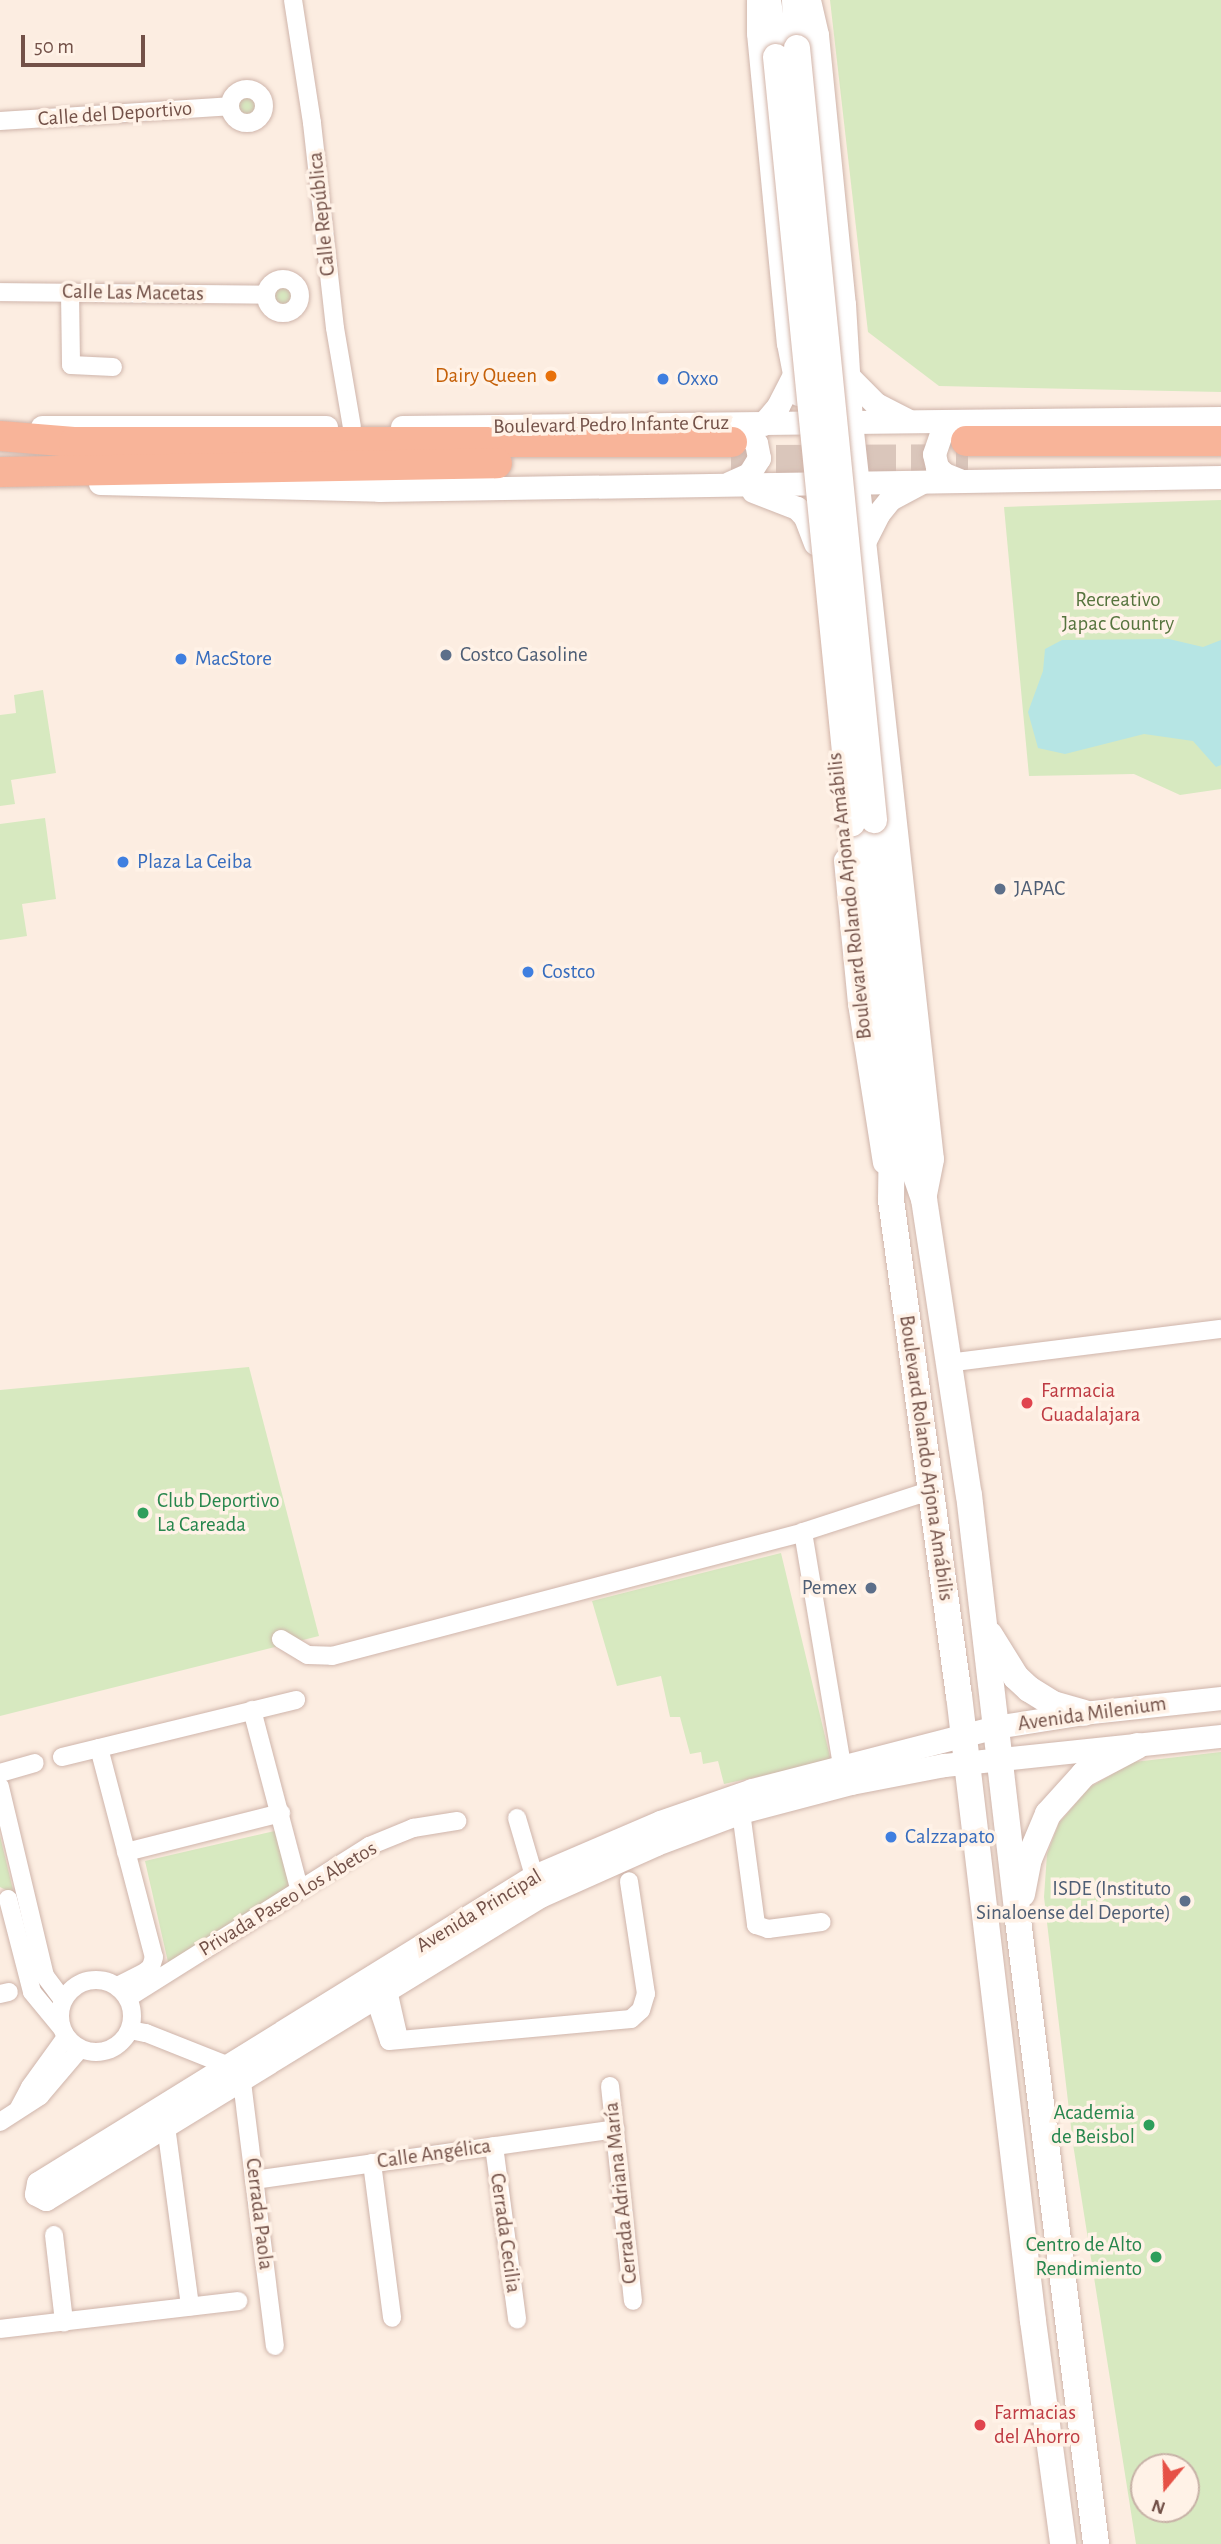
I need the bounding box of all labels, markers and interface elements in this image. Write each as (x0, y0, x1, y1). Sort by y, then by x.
scale bar (24, 21, 149, 65)
text: 50 m (34, 36, 74, 57)
street label: Calle del Deportivo (37, 96, 193, 132)
street label: Calle República (303, 151, 341, 277)
street label: Calle Las Macetas (62, 279, 204, 307)
place label: Dairy Queen (435, 363, 537, 389)
place label: Oxxo (677, 366, 719, 392)
marker: Dairy Queen (543, 368, 559, 384)
marker: Oxxo (655, 371, 671, 387)
street label: Boulevard Pedro Infante Cruz (493, 410, 729, 440)
park label: Recreativo Japac Country (1062, 587, 1174, 637)
place label: Costco Gasoline (460, 642, 588, 668)
place label: MacStore (195, 646, 272, 672)
marker: Costco Gasoline (438, 647, 454, 663)
marker: MacStore (173, 651, 189, 667)
street label: Boulevard Rolando Arjona Amábilis (822, 751, 878, 1041)
place label: Plaza La Ceiba (137, 849, 252, 875)
marker: Plaza La Ceiba (115, 854, 131, 870)
place label: JAPAC (1014, 876, 1065, 902)
marker: JAPAC (992, 881, 1008, 897)
place label: Costco (542, 959, 595, 985)
marker: Costco (520, 964, 536, 980)
street label: Boulevard Rolando Arjona Amábilis (893, 1314, 959, 1602)
place label: Farmacia Guadalajara (1041, 1378, 1140, 1428)
marker: Farmacia Guadalajara (1019, 1395, 1035, 1411)
place label: Club Deportivo La Careada (157, 1488, 280, 1538)
marker: Club Deportivo La Careada (135, 1505, 151, 1521)
place label: Pemex (802, 1575, 857, 1601)
marker: Pemex (863, 1580, 879, 1596)
street label: Avenida Milenium (1016, 1691, 1168, 1737)
place label: Calzzapato (905, 1824, 995, 1850)
marker: Calzzapato (883, 1829, 899, 1845)
street label: Privada Paseo Los Abetos (194, 1836, 382, 1962)
street label: Avenida Principal (412, 1864, 546, 1958)
place label: ISDE (Instituto Sinaloense del Deporte) (976, 1876, 1171, 1926)
marker: ISDE (Instituto Sinaloense del Deporte) (1177, 1893, 1193, 1909)
place label: Academia de Beisbol (1051, 2100, 1135, 2150)
street label: Cerrada Adriana María (599, 2101, 643, 2285)
marker: Academia de Beisbol (1141, 2117, 1157, 2133)
street label: Calle Angélica (375, 2134, 493, 2174)
street label: Cerrada Paola (240, 2157, 278, 2271)
street label: Cerrada Cecilia (484, 2172, 526, 2294)
place label: Centro de Alto Rendimiento (1026, 2232, 1142, 2282)
marker: Centro de Alto Rendimiento (1148, 2249, 1164, 2265)
place label: Farmacias del Ahorro (994, 2400, 1080, 2450)
marker: Farmacias del Ahorro (972, 2417, 988, 2433)
north arrow (1130, 2453, 1200, 2523)
text: N (1149, 2495, 1168, 2518)

